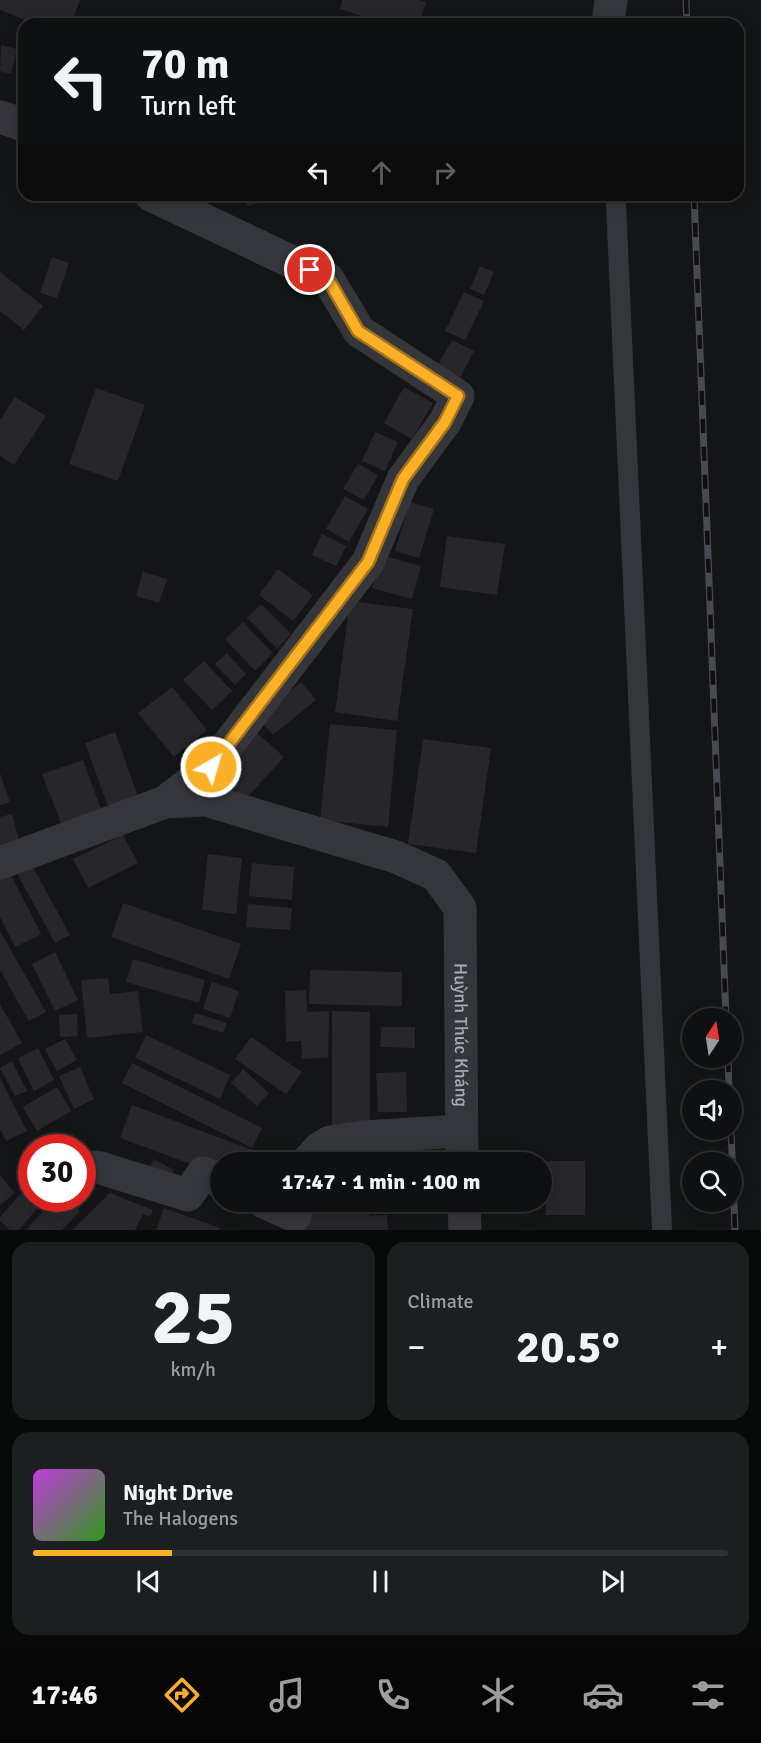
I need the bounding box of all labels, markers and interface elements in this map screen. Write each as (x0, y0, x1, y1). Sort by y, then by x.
text: 70 m (141, 39, 230, 90)
icon: left (42, 42, 120, 120)
text: Turn left (141, 90, 236, 123)
icon: left (302, 156, 335, 189)
icon: ahead (365, 156, 398, 189)
icon: right (428, 156, 461, 189)
pin (284, 244, 335, 295)
icon: arrive (293, 253, 326, 286)
position arrow (179, 735, 243, 799)
street label: Huỳnh Thúc Kháng (449, 963, 473, 1107)
north arrow (682, 1008, 742, 1068)
map controls (682, 1008, 742, 1212)
button: sound (682, 1080, 742, 1140)
speed limit sign: 30 (18, 1134, 96, 1212)
button: search (682, 1152, 742, 1212)
text: 17:47 · 1 min · 100 m (281, 1168, 481, 1195)
text: 25 (151, 1270, 235, 1366)
text: Climate (408, 1289, 473, 1314)
text: 20.5° (516, 1320, 620, 1375)
text: − (408, 1327, 425, 1368)
text: + (710, 1327, 728, 1368)
text: km/h (171, 1357, 216, 1382)
text: Night Drive (123, 1479, 233, 1506)
text: The Halogens (123, 1506, 238, 1531)
icon: previous (132, 1565, 165, 1598)
icon: pause (364, 1565, 397, 1598)
icon: next (596, 1565, 629, 1598)
icon: directions (161, 1674, 203, 1716)
icon: music (266, 1674, 308, 1716)
icon: phone (372, 1674, 414, 1716)
icon: climate (477, 1674, 519, 1716)
icon: car (582, 1674, 624, 1716)
icon: filters (687, 1674, 729, 1716)
text: 17:46 (32, 1679, 98, 1712)

